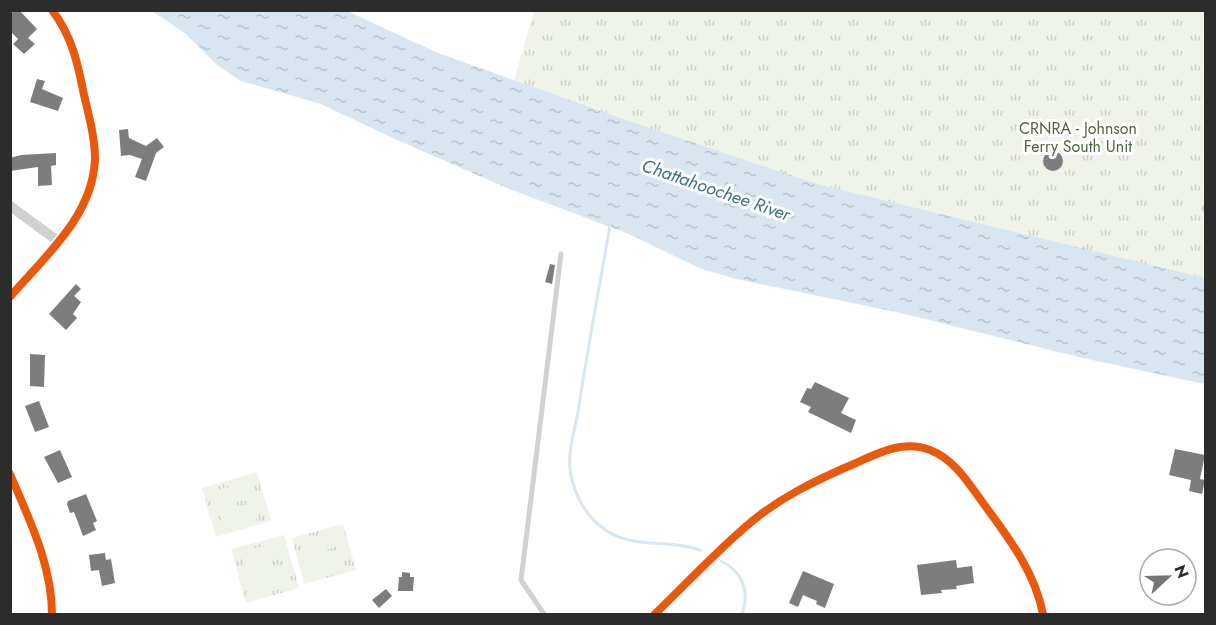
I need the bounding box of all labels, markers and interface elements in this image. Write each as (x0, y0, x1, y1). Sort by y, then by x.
park label: CRNRA - Johnson Ferry South Unit (1019, 117, 1137, 158)
water label: Chattahoochee River (638, 152, 795, 228)
north arrow (1138, 547, 1198, 607)
text: N (1168, 561, 1194, 582)

